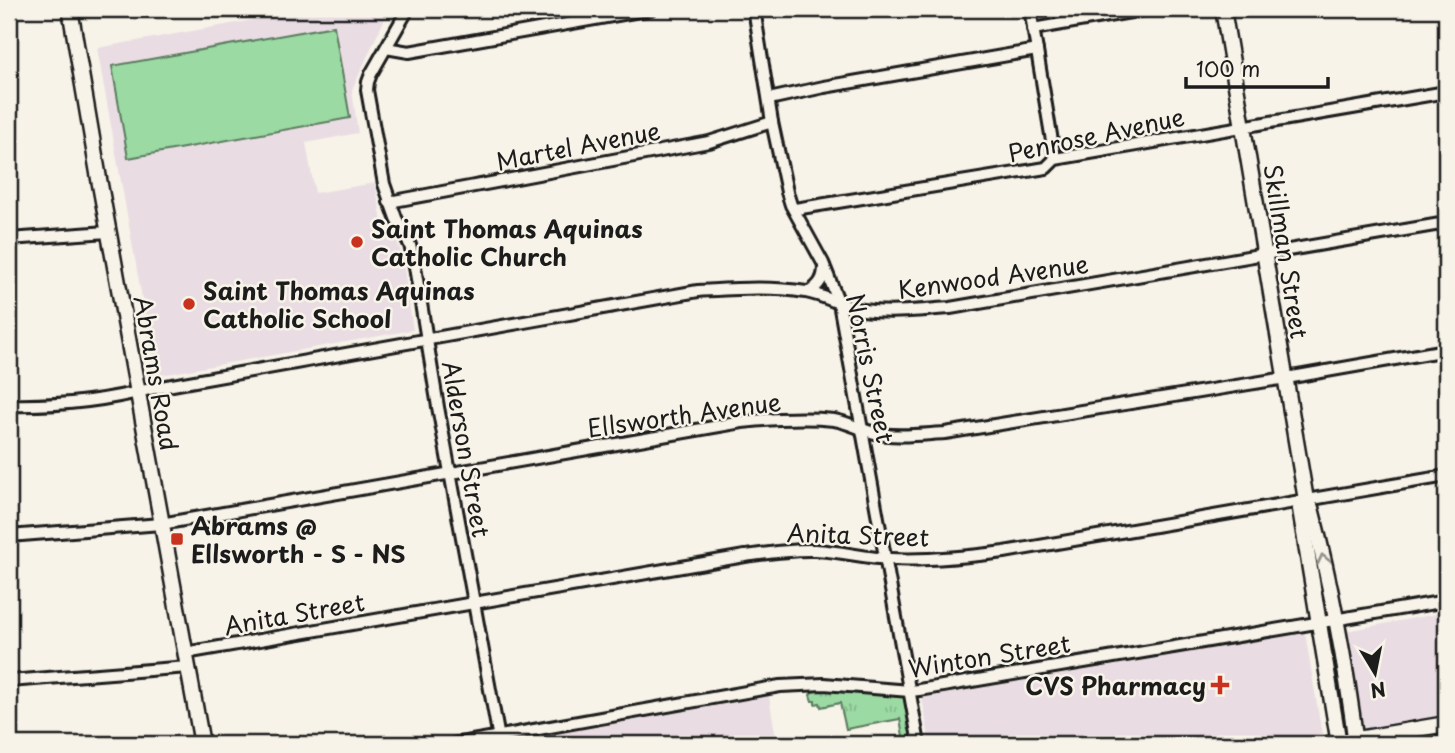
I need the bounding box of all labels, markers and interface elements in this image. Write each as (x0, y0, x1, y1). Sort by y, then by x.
scale bar (1186, 46, 1327, 90)
text: 100 m (1196, 52, 1260, 84)
street label: Penrose Avenue (1004, 98, 1188, 170)
street label: Martel Avenue (493, 111, 663, 179)
street label: Skillman Street (1255, 161, 1319, 341)
place label: Saint Thomas Aquinas Catholic Church (371, 210, 643, 274)
marker: Saint Thomas Aquinas Catholic Church (349, 234, 365, 250)
street label: Kenwood Avenue (895, 245, 1091, 307)
place label: Saint Thomas Aquinas Catholic School (203, 272, 475, 336)
street label: Norris Street (838, 290, 904, 446)
street label: Abrams Road (126, 293, 188, 453)
marker: Saint Thomas Aquinas Catholic School (181, 296, 197, 312)
street label: Alderson Street (434, 358, 500, 540)
street label: Ellsworth Avenue (585, 383, 783, 445)
place label: Abrams @ Ellsworth - S - NS (191, 507, 406, 571)
street label: Anita Street (786, 514, 930, 554)
marker: Abrams @ Ellsworth - S - NS (169, 531, 185, 547)
one-way arrow (1317, 553, 1332, 565)
street label: Anita Street (221, 583, 367, 643)
street label: Winton Street (905, 624, 1073, 686)
north arrow (1340, 638, 1410, 708)
place label: CVS Pharmacy (1025, 667, 1206, 703)
text: N (1368, 676, 1388, 706)
marker: CVS Pharmacy (1212, 677, 1228, 693)

